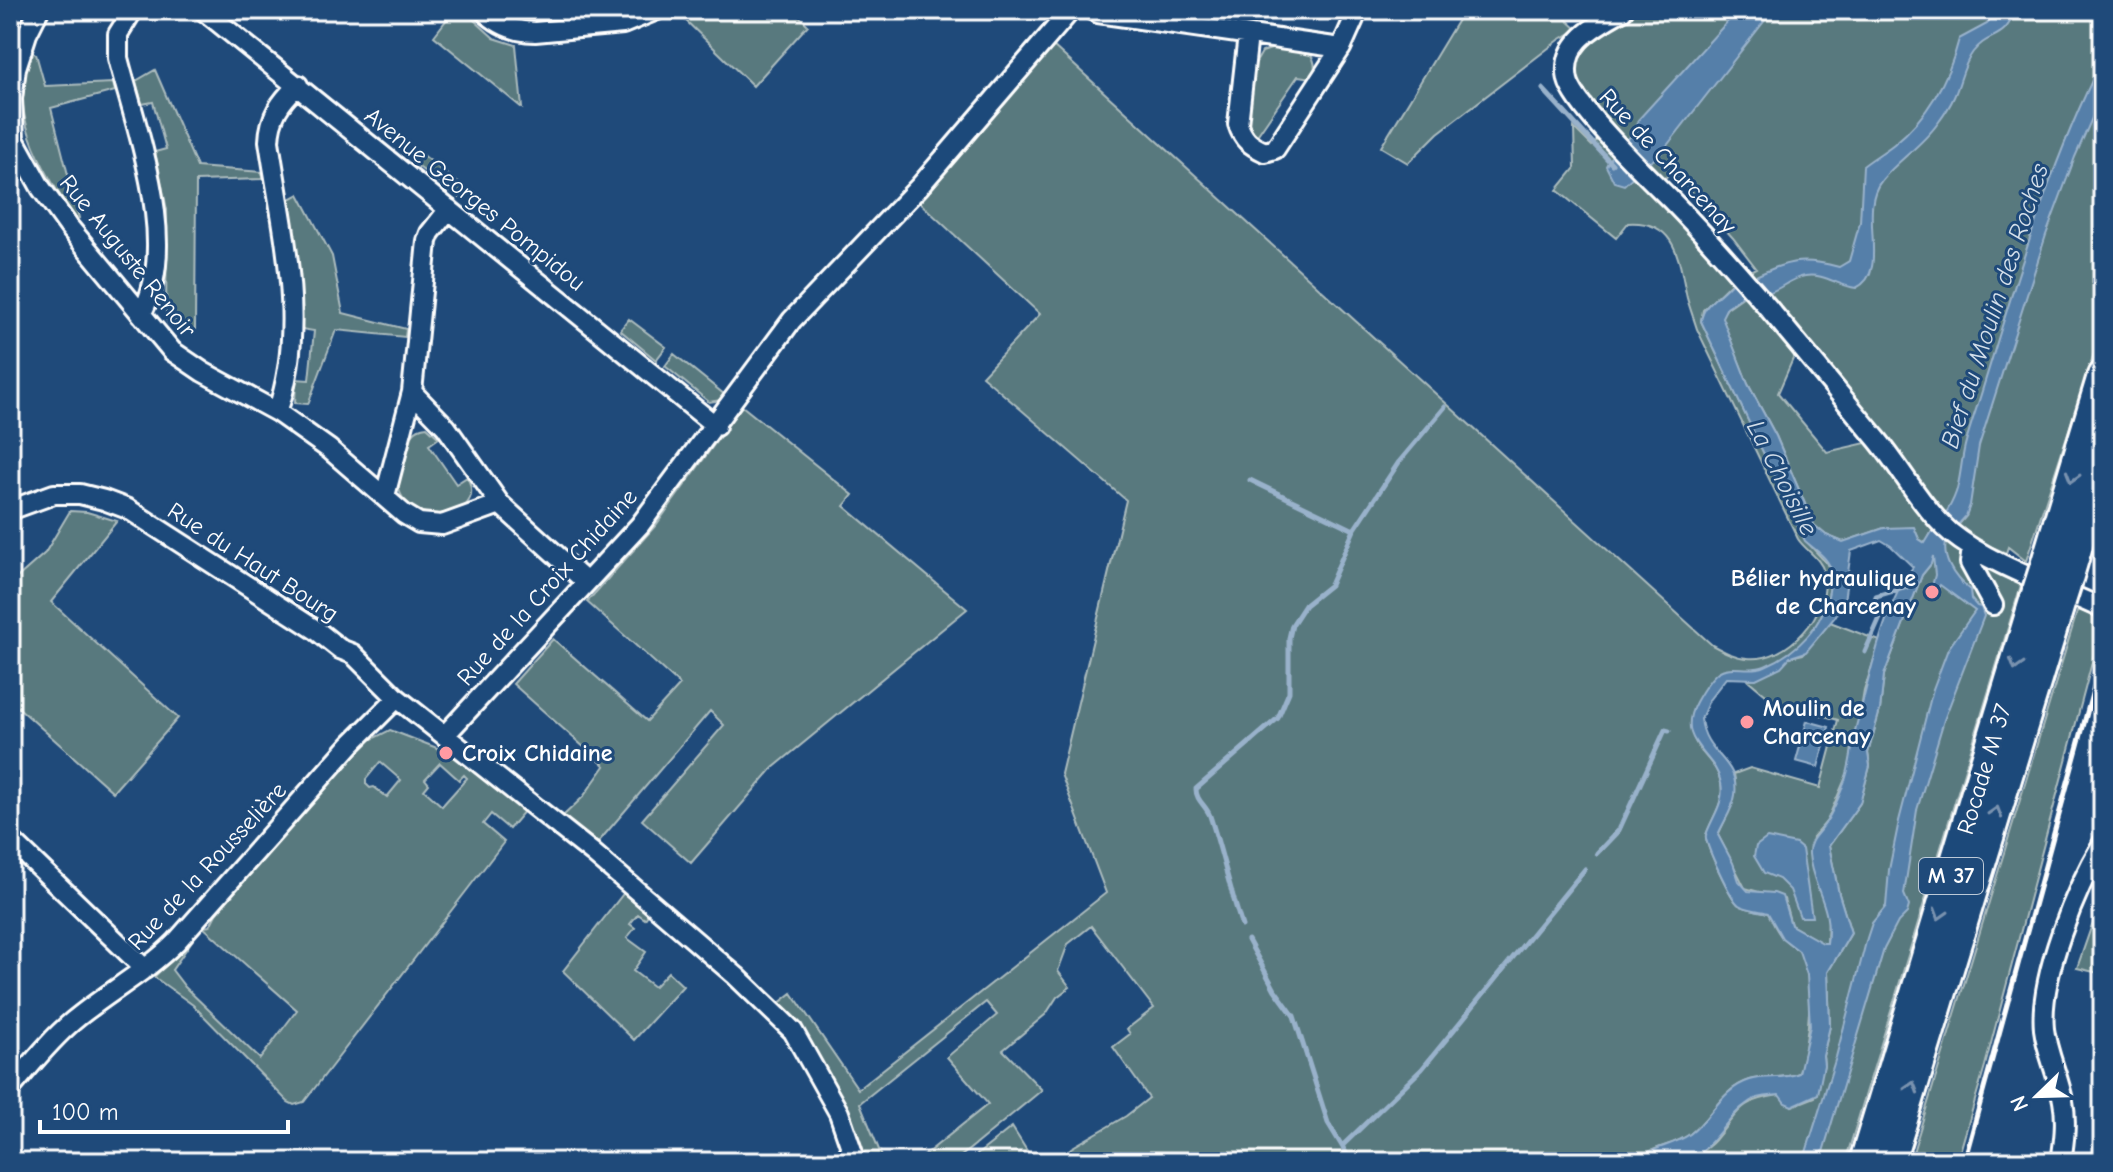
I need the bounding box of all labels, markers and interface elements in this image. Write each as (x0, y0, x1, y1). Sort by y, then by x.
street label: Rue de Charcenay (1594, 83, 1743, 240)
street label: Avenue Georges Pompidou (359, 101, 591, 297)
water label: Bief du Moulin des Roches (1935, 160, 2055, 452)
street label: Rue Auguste Renoir (54, 169, 202, 343)
water label: La Choisille (1740, 415, 1824, 541)
one-way arrow (2065, 470, 2081, 484)
street label: Rue de la Croix Chidaine (451, 483, 643, 691)
street label: Rue du Haut Bourg (162, 496, 344, 628)
place label: Bélier hydraulique de Charcenay (1731, 564, 1916, 620)
marker: Bélier hydraulique de Charcenay (1923, 583, 1941, 601)
one-way arrow (2009, 658, 2025, 672)
place label: Moulin de Charcenay (1763, 694, 1871, 750)
street label: Rocade M 37 (1951, 700, 2017, 838)
marker: Moulin de Charcenay (1738, 713, 1756, 731)
place label: Croix Chidaine (462, 739, 613, 767)
marker: Croix Chidaine (437, 744, 455, 762)
street label: Rue de la Rousselière (122, 776, 292, 956)
one-way arrow (1987, 806, 2003, 819)
road number: M 37 (1919, 858, 1983, 894)
one-way arrow (1933, 907, 1949, 920)
north arrow (1997, 1056, 2077, 1136)
one-way arrow (1903, 1081, 1919, 1095)
scale bar (40, 1084, 288, 1134)
text: N (2005, 1092, 2034, 1115)
text: 100 m (52, 1098, 119, 1126)

